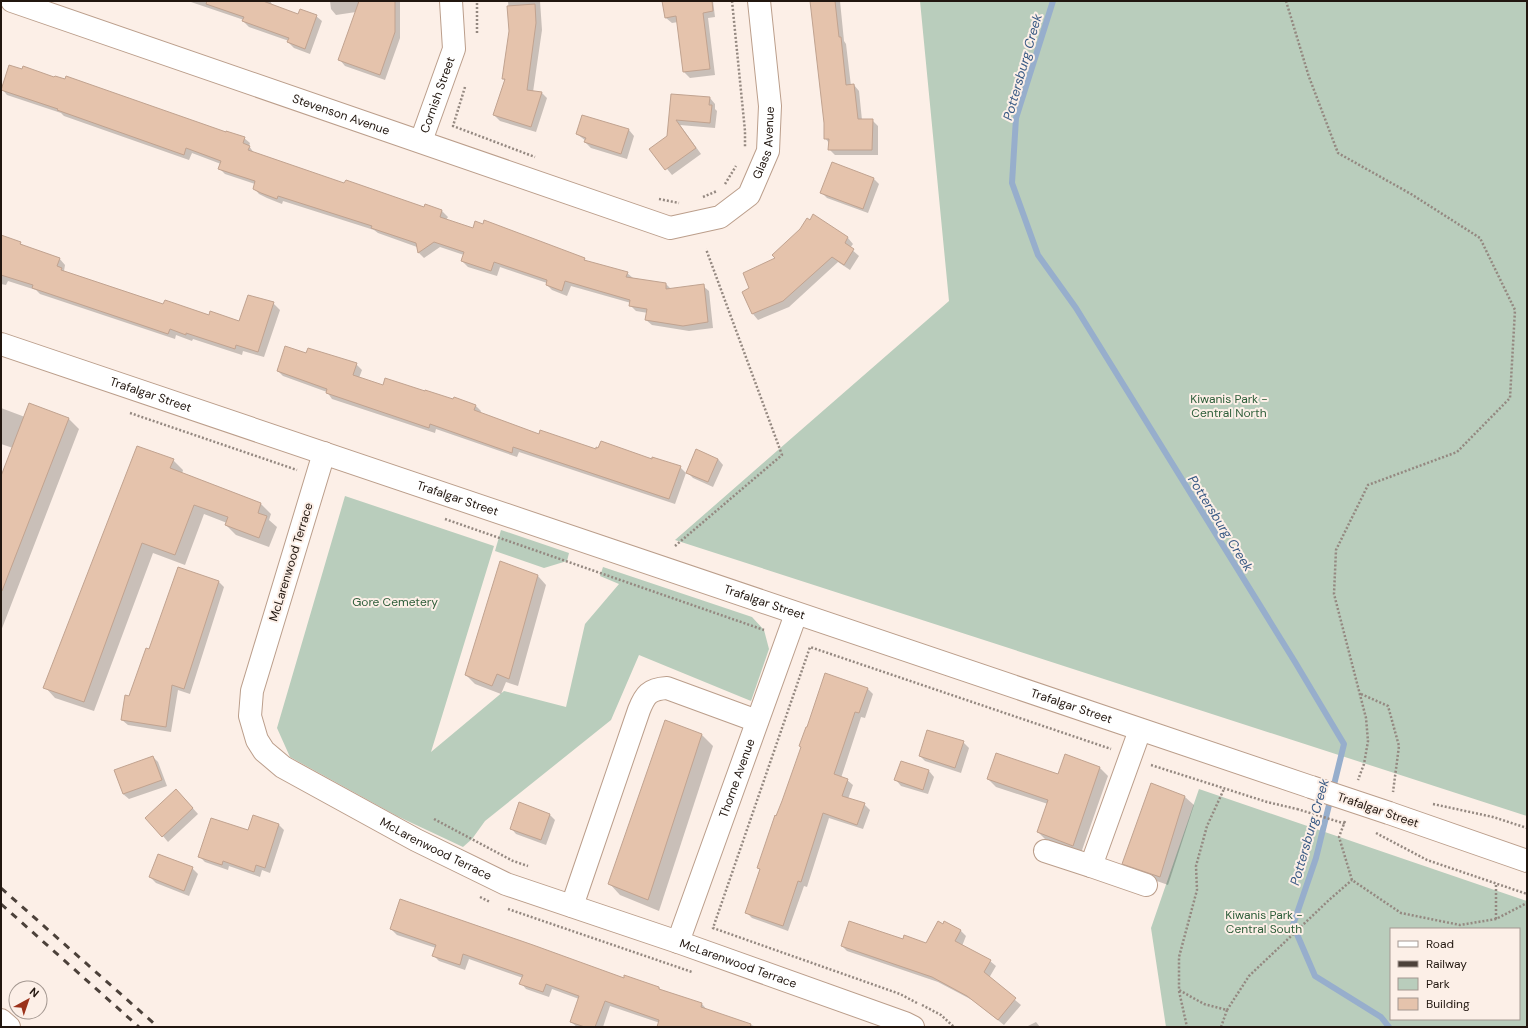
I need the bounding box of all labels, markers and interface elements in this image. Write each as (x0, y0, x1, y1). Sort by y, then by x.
water label: Pottersburg Creek (999, 11, 1046, 122)
street label: Cornish Street (416, 54, 459, 135)
street label: Stevenson Avenue (290, 90, 392, 139)
street label: Glass Avenue (749, 106, 778, 182)
street label: Trafalgar Street (108, 373, 194, 416)
park label: Kiwanis Park - Central North (1190, 391, 1268, 421)
water label: Pottersburg Creek (1184, 472, 1257, 575)
street label: Trafalgar Street (415, 477, 501, 520)
street label: McLarenwood Terrace (265, 501, 317, 623)
street label: Trafalgar Street (722, 581, 808, 623)
park label: Gore Cemetery (352, 594, 438, 610)
street label: Trafalgar Street (1029, 685, 1115, 727)
street label: Thorne Avenue (715, 736, 759, 820)
water label: Pottersburg Creek (1286, 776, 1333, 887)
street label: Trafalgar Street (1335, 789, 1421, 831)
street label: McLarenwood Terrace (377, 814, 495, 884)
park label: Kiwanis Park - Central South (1225, 907, 1303, 937)
legend (1390, 928, 1520, 1020)
street label: McLarenwood Terrace (677, 935, 799, 992)
text: Road (1426, 936, 1454, 952)
text: Railway (1426, 956, 1467, 972)
text: Park (1426, 976, 1450, 992)
north arrow (8, 980, 48, 1020)
text: N (27, 984, 42, 1000)
text: Building (1426, 996, 1470, 1012)

